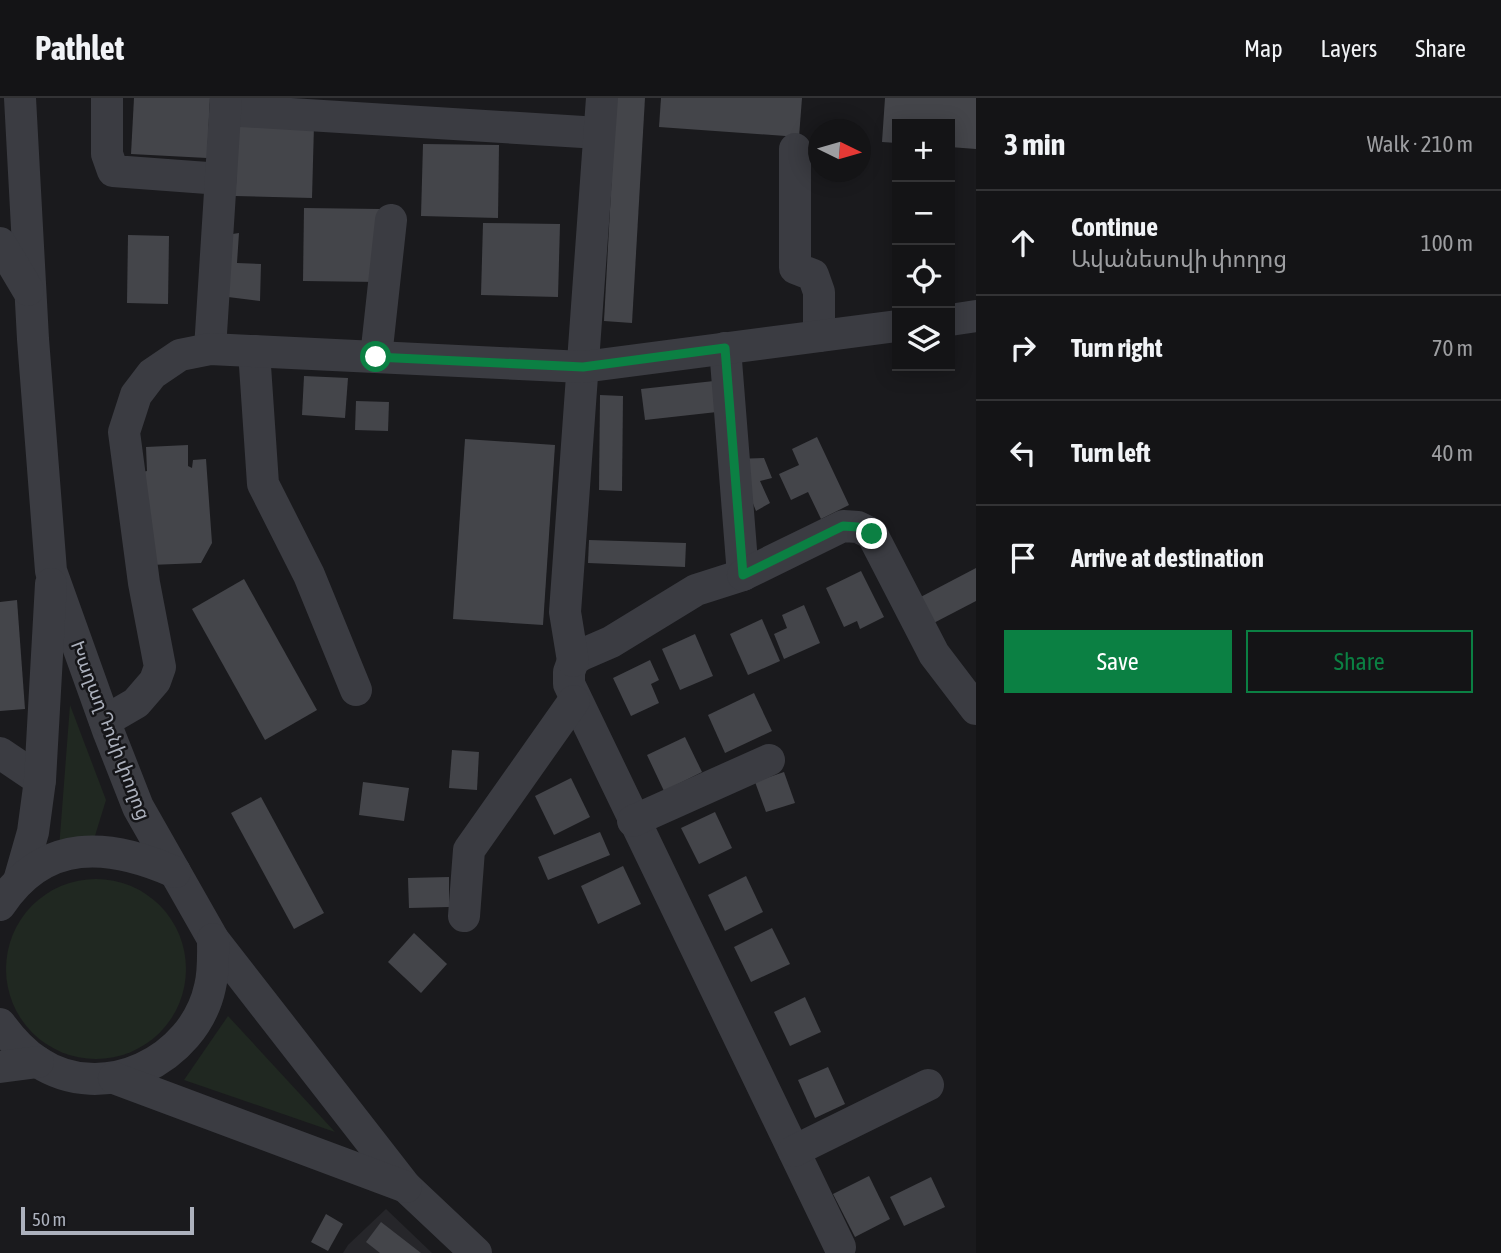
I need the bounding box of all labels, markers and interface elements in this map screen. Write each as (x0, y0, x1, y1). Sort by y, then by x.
text: Pathlet (35, 29, 124, 67)
text: Map (1244, 35, 1283, 62)
text: Layers (1321, 35, 1377, 62)
text: Share (1415, 35, 1466, 62)
north arrow (808, 119, 871, 182)
map controls (892, 119, 955, 371)
button: + (892, 119, 955, 182)
text: 3 min (1004, 127, 1065, 161)
text: Walk · 210 m (1367, 131, 1473, 157)
button: − (892, 182, 955, 245)
text: Continue (1071, 212, 1158, 242)
icon: ahead (1004, 224, 1042, 262)
text: 100 m (1421, 230, 1473, 256)
button: locate (892, 245, 955, 308)
text: Ավանեսովի փողոց (1071, 246, 1287, 272)
button: layers (892, 308, 955, 371)
icon: right (1004, 329, 1042, 367)
text: Turn right (1071, 333, 1162, 363)
text: 70 m (1432, 335, 1473, 361)
route start (360, 341, 391, 372)
icon: left (1004, 434, 1042, 472)
text: Turn left (1071, 438, 1151, 468)
text: 40 m (1432, 440, 1473, 466)
route end (856, 518, 887, 549)
icon: arrive (1004, 539, 1042, 577)
text: Arrive at destination (1071, 543, 1264, 573)
button: Save (1004, 630, 1232, 693)
button: Share (1246, 630, 1473, 693)
street label: Խաղաղ Դոնի փողոց (66, 637, 155, 823)
scale bar (21, 1204, 194, 1236)
text: 50 m (32, 1208, 66, 1230)

